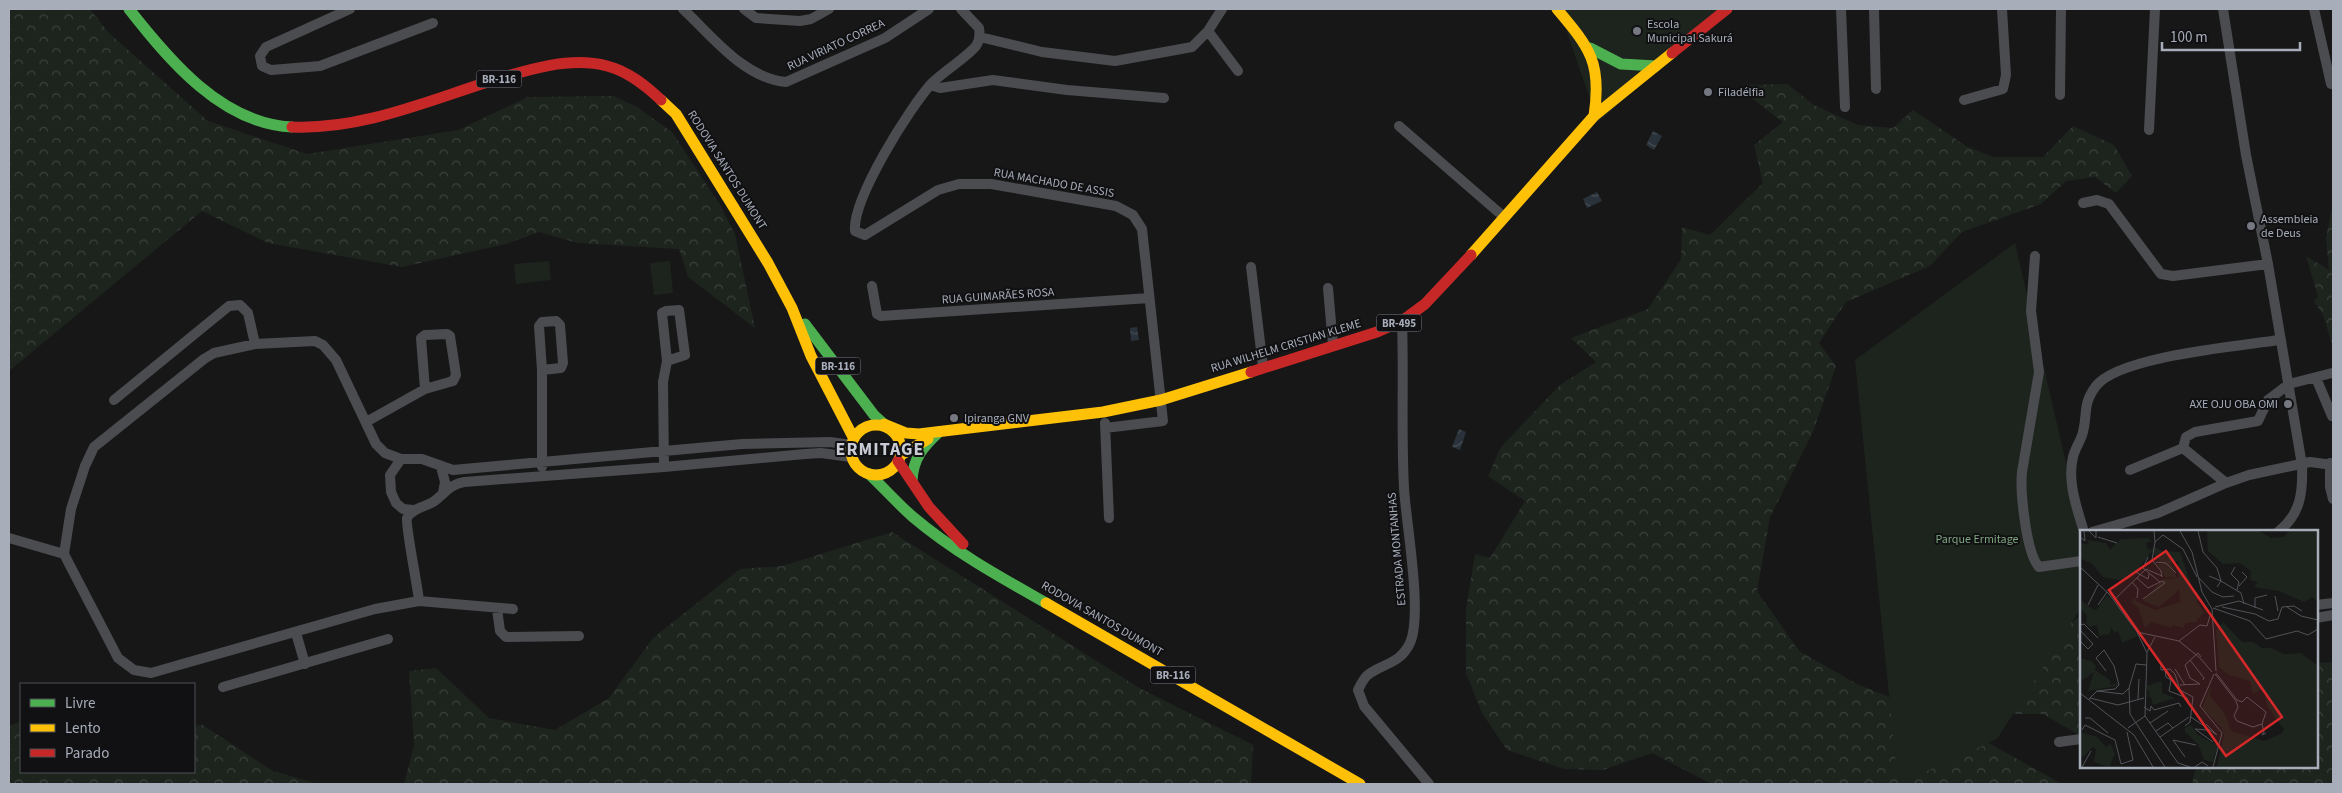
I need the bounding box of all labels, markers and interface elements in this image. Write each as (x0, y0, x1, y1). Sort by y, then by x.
street label: RUA VIRIATO CORREA (784, 15, 888, 75)
place label: Escola Municipal Sakurá (1647, 16, 1733, 47)
scale bar (2162, 20, 2300, 52)
marker: Escola Municipal Sakurá (1631, 25, 1643, 37)
text: 100 m (2170, 27, 2208, 48)
road number: BR-116 (476, 70, 522, 88)
place label: Filadélfia (1718, 84, 1764, 101)
marker: Filadélfia (1702, 86, 1714, 98)
street label: RODOVIA SANTOS DUMONT (683, 107, 771, 233)
street label: RUA MACHADO DE ASSIS (992, 164, 1116, 202)
place label: Assembleia de Deus (2261, 211, 2318, 242)
marker: Assembleia de Deus (2245, 220, 2257, 232)
street label: RUA GUIMARÃES ROSA (941, 284, 1055, 308)
road number: BR-495 (1376, 314, 1422, 332)
street label: RUA WILHELM CRISTIAN KLEME (1209, 315, 1363, 377)
road number: BR-116 (816, 358, 860, 374)
place label: AXE OJU OBA OMI (2189, 396, 2278, 413)
marker: AXE OJU OBA OMI (2282, 398, 2294, 410)
place label: Ipiranga GNV (964, 410, 1030, 427)
marker: Ipiranga GNV (948, 412, 960, 424)
district label: ERMITAGE (836, 437, 924, 462)
street label: ESTRADA MONTANHAS (1384, 492, 1410, 606)
inset map (2080, 530, 2317, 768)
park label: Parque Ermitage (1936, 531, 2019, 548)
street label: RODOVIA SANTOS DUMONT (1038, 577, 1166, 661)
road number: BR-116 (1150, 666, 1196, 684)
legend (20, 683, 195, 773)
text: Livre (65, 693, 95, 714)
text: Lento (65, 718, 101, 739)
text: Parado (65, 743, 109, 764)

